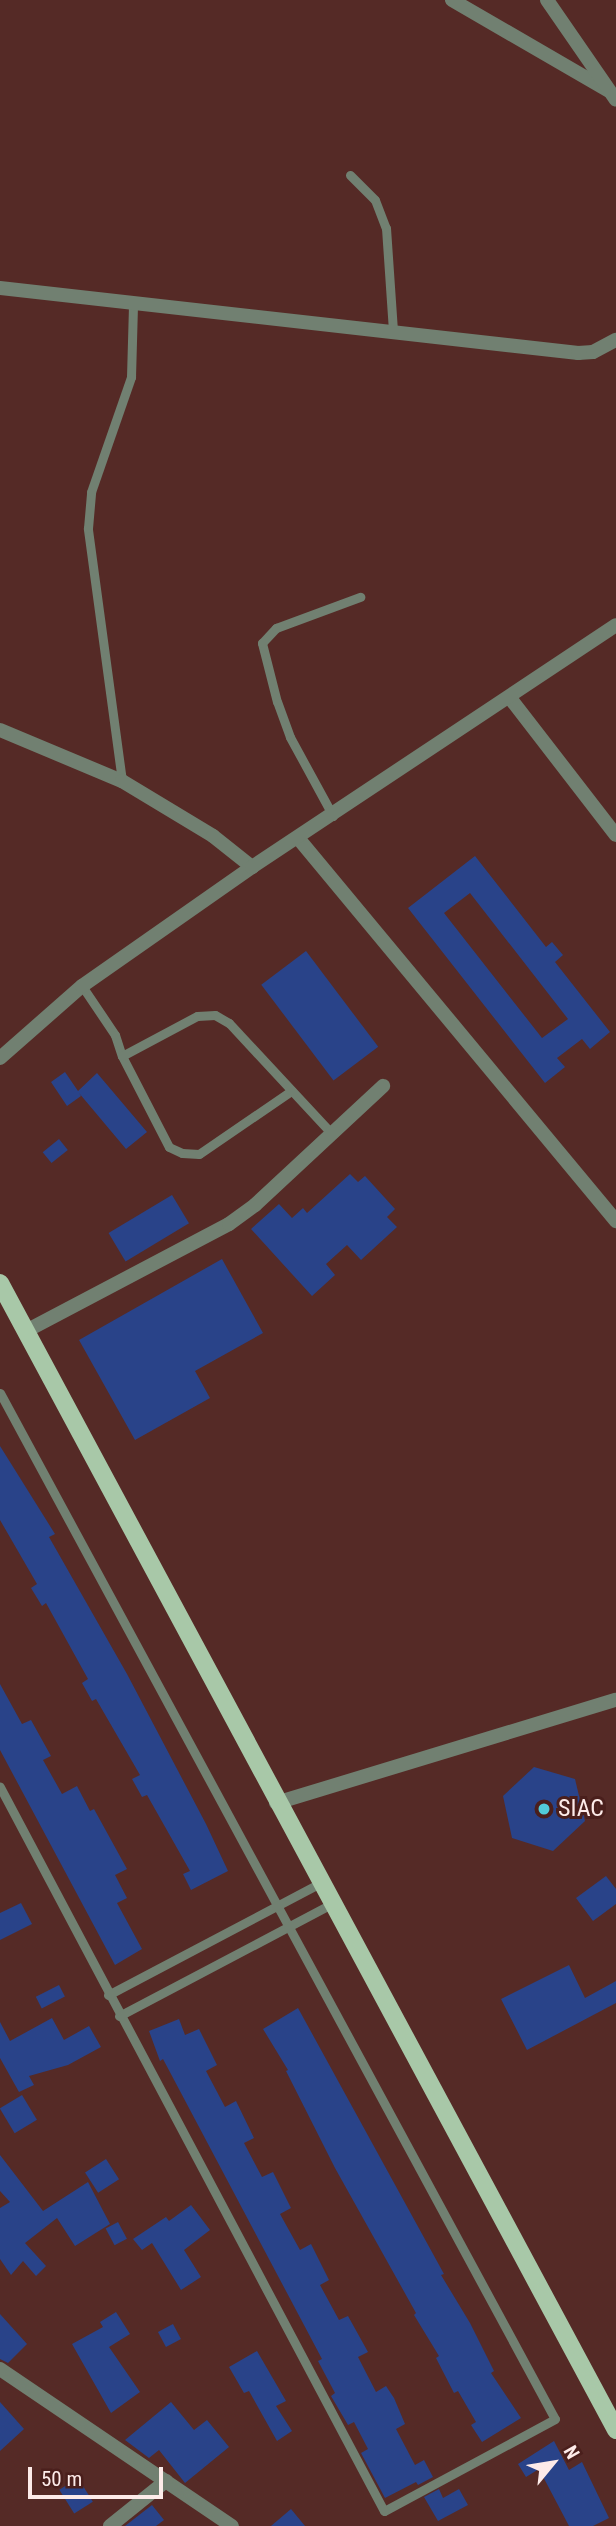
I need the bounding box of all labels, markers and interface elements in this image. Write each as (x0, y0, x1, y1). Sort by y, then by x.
place label: SIAC (558, 1795, 604, 1823)
marker: SIAC (536, 1801, 552, 1817)
north arrow (518, 2428, 588, 2498)
text: N (559, 2441, 584, 2463)
scale bar (32, 2452, 166, 2496)
text: 50 m (41, 2467, 82, 2491)

